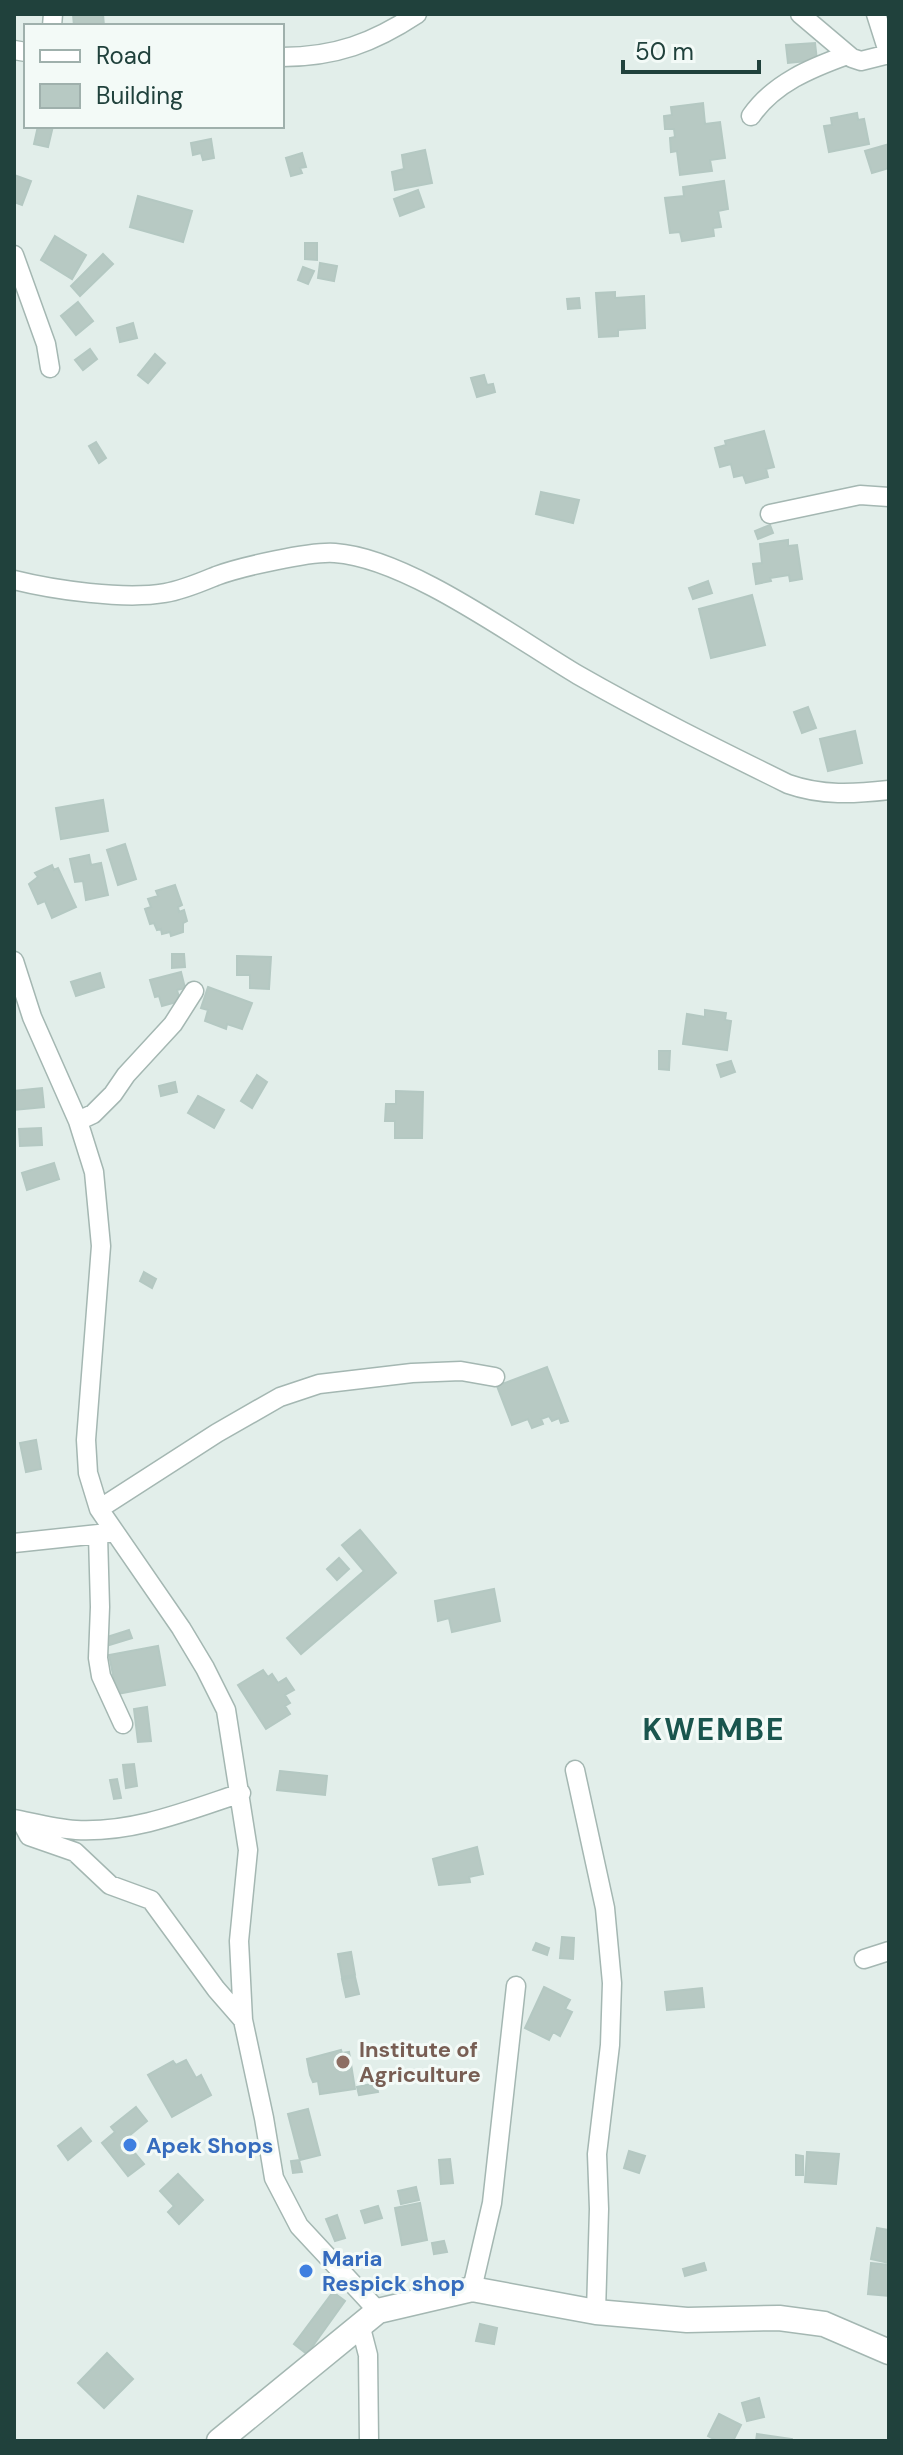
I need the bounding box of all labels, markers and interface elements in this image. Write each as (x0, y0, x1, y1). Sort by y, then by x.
legend (24, 24, 284, 128)
scale bar (623, 24, 759, 74)
text: 50 m (635, 36, 694, 67)
text: Road (96, 40, 152, 71)
text: Building (96, 80, 183, 111)
district label: KWEMBE (643, 1710, 785, 1749)
place label: Institute of Agriculture (359, 2035, 481, 2089)
marker: Institute of Agriculture (334, 2053, 352, 2071)
place label: Apek Shops (146, 2131, 274, 2160)
marker: Apek Shops (121, 2136, 139, 2154)
place label: Maria Respick shop (322, 2244, 465, 2298)
marker: Maria Respick shop (297, 2262, 315, 2280)

